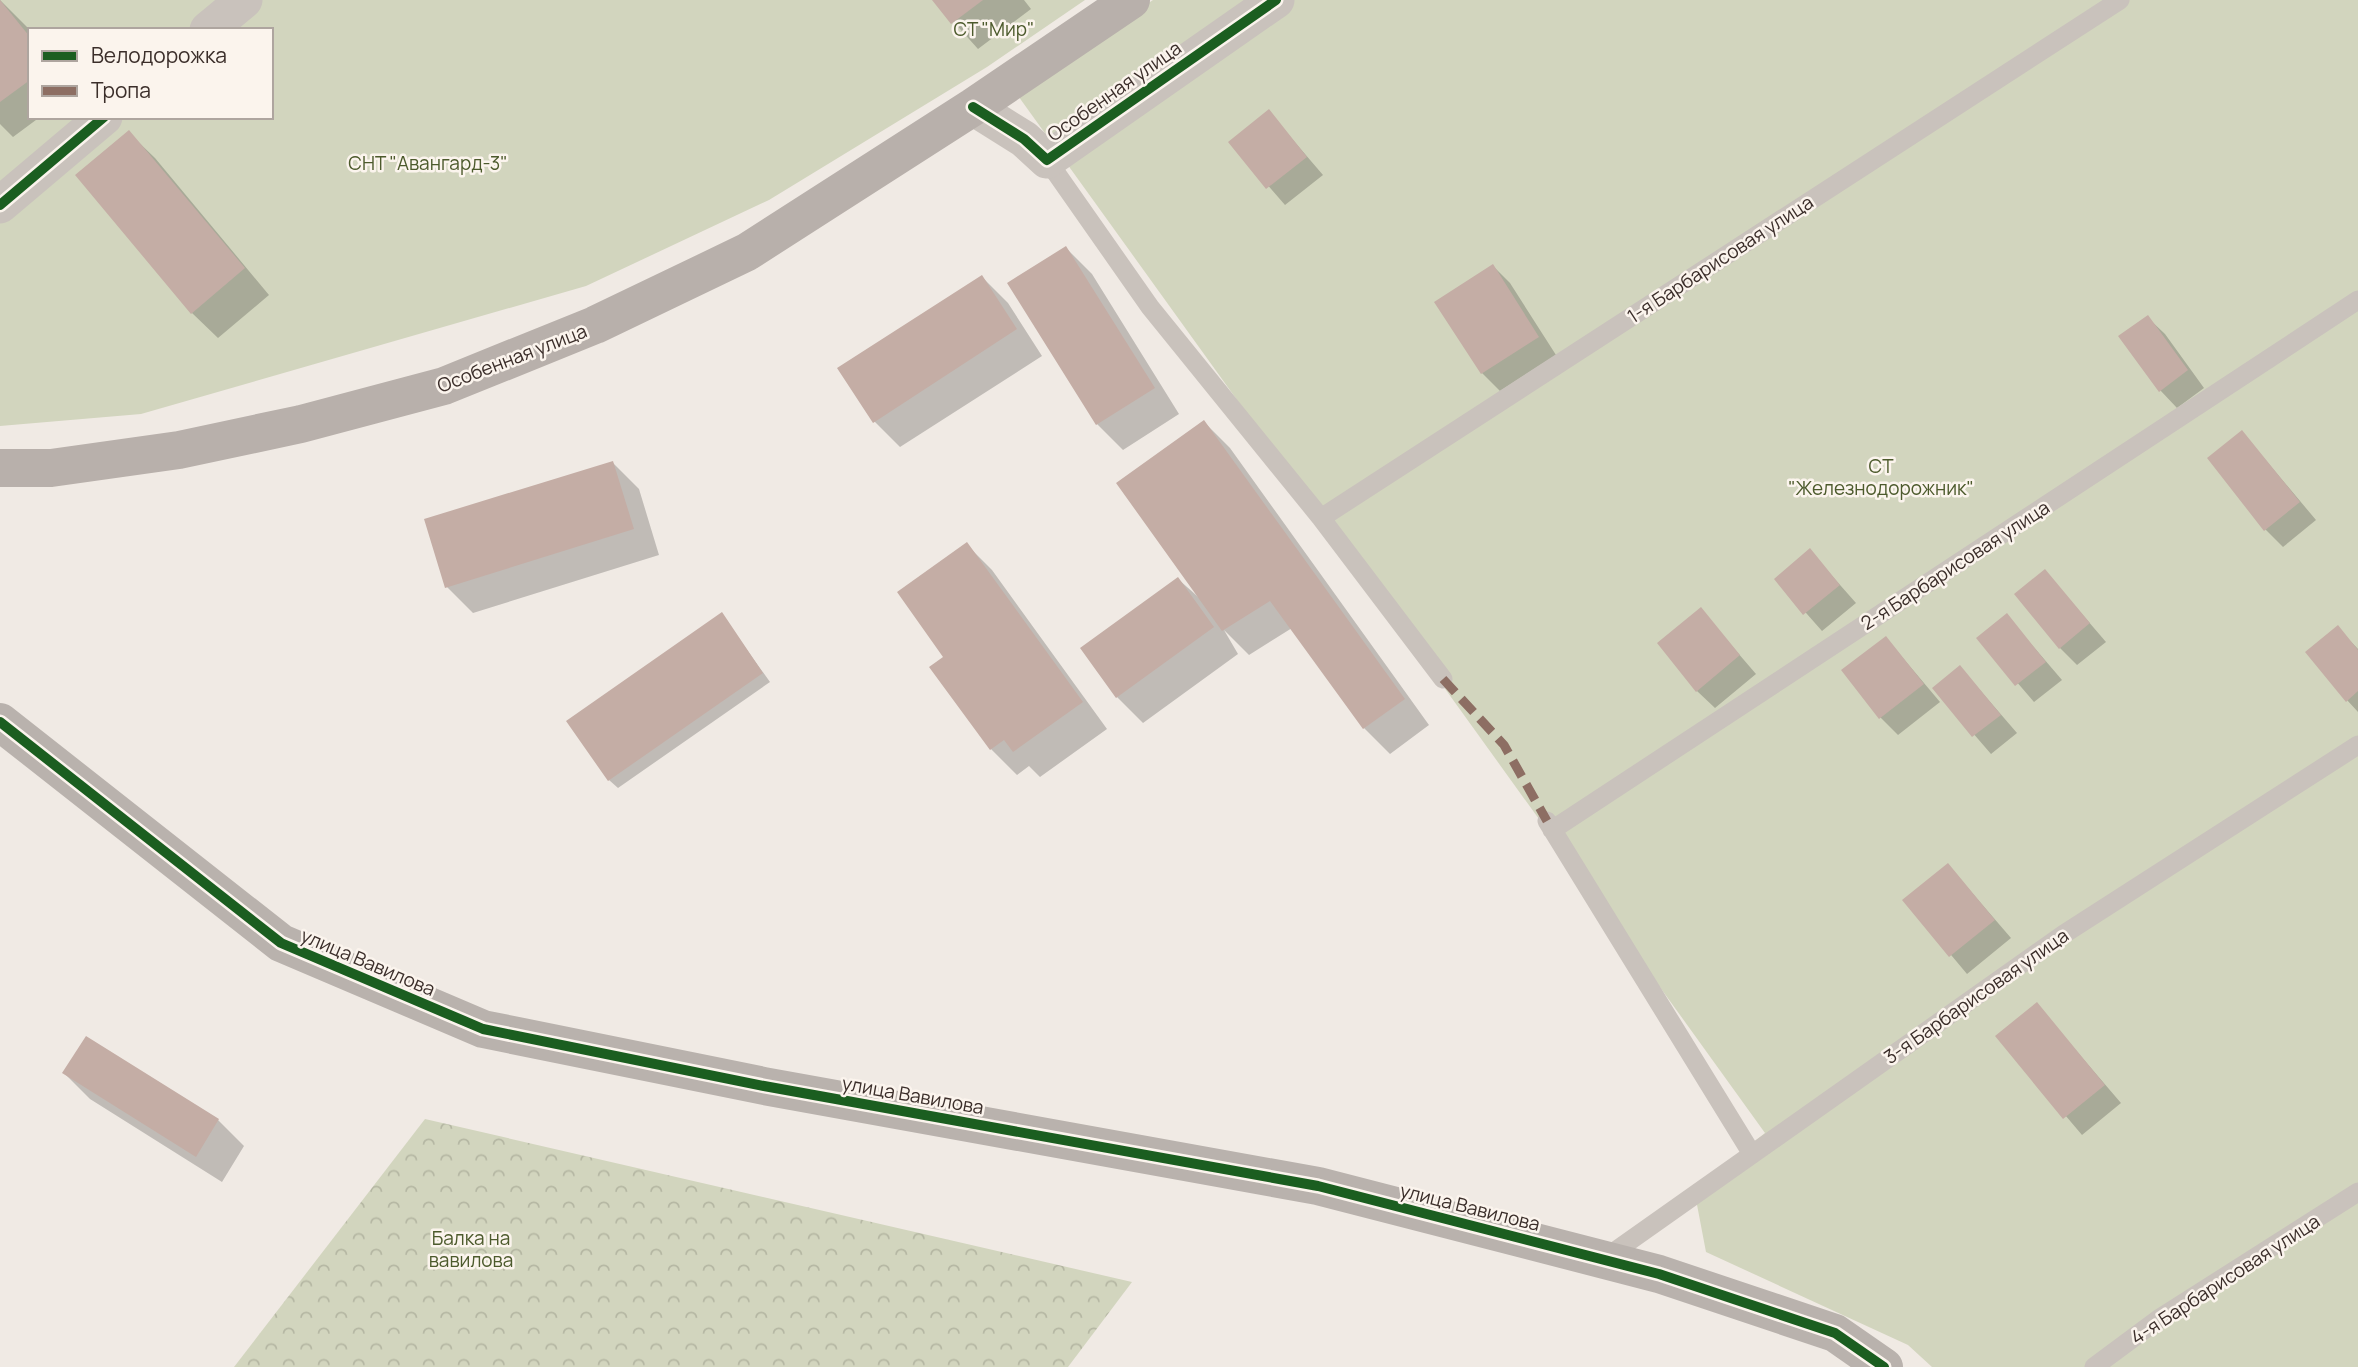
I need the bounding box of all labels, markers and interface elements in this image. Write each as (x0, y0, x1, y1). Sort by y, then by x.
park label: СТ "Мир" (953, 16, 1035, 42)
legend (28, 28, 273, 119)
street label: Особенная улица (1042, 35, 1186, 147)
text: Велодорожка (91, 41, 227, 69)
text: Тропа (91, 76, 151, 104)
park label: СНТ "Авангард-3" (348, 150, 508, 176)
street label: 1-я Барбарисовая улица (1622, 189, 1818, 329)
street label: Особенная улица (433, 317, 591, 399)
park label: СТ "Железнодорожник" (1788, 453, 1974, 501)
street label: 2-я Барбарисовая улица (1856, 494, 2054, 636)
street label: улица Вавилова (297, 922, 439, 1002)
street label: 3-я Барбарисовая улица (1878, 922, 2074, 1070)
street label: улица Вавилова (840, 1070, 986, 1120)
street label: улица Вавилова (1397, 1177, 1543, 1237)
street label: 4-я Барбарисовая улица (2125, 1208, 2325, 1350)
park label: Балка на вавилова (429, 1225, 513, 1273)

